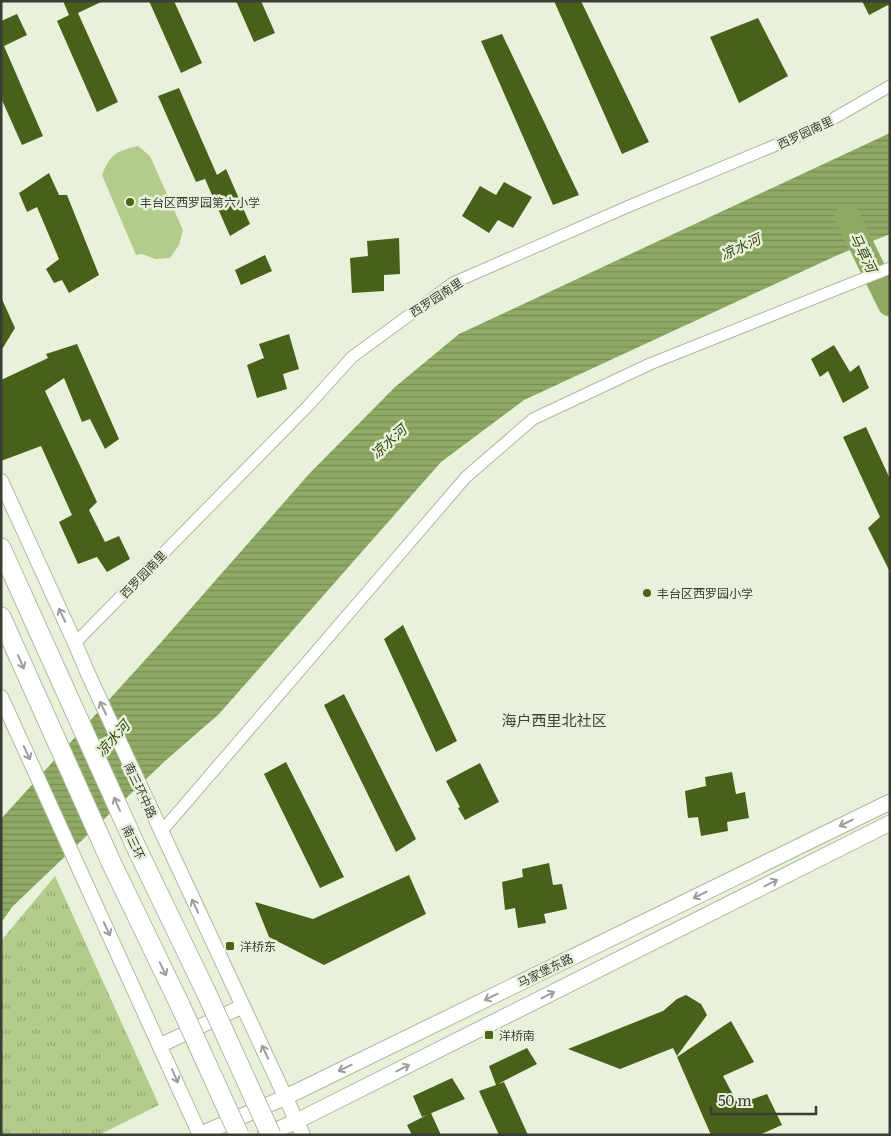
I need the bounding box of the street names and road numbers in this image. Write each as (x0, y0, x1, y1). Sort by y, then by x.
street label: 西罗园南里 (774, 111, 836, 153)
street label: 西罗园南里 (406, 273, 466, 321)
street label: 西罗园南里 (116, 546, 170, 602)
street label: 南三环中路 (120, 759, 162, 821)
street label: 南三环 (118, 822, 150, 862)
street label: 马家堡东路 (514, 949, 576, 991)

